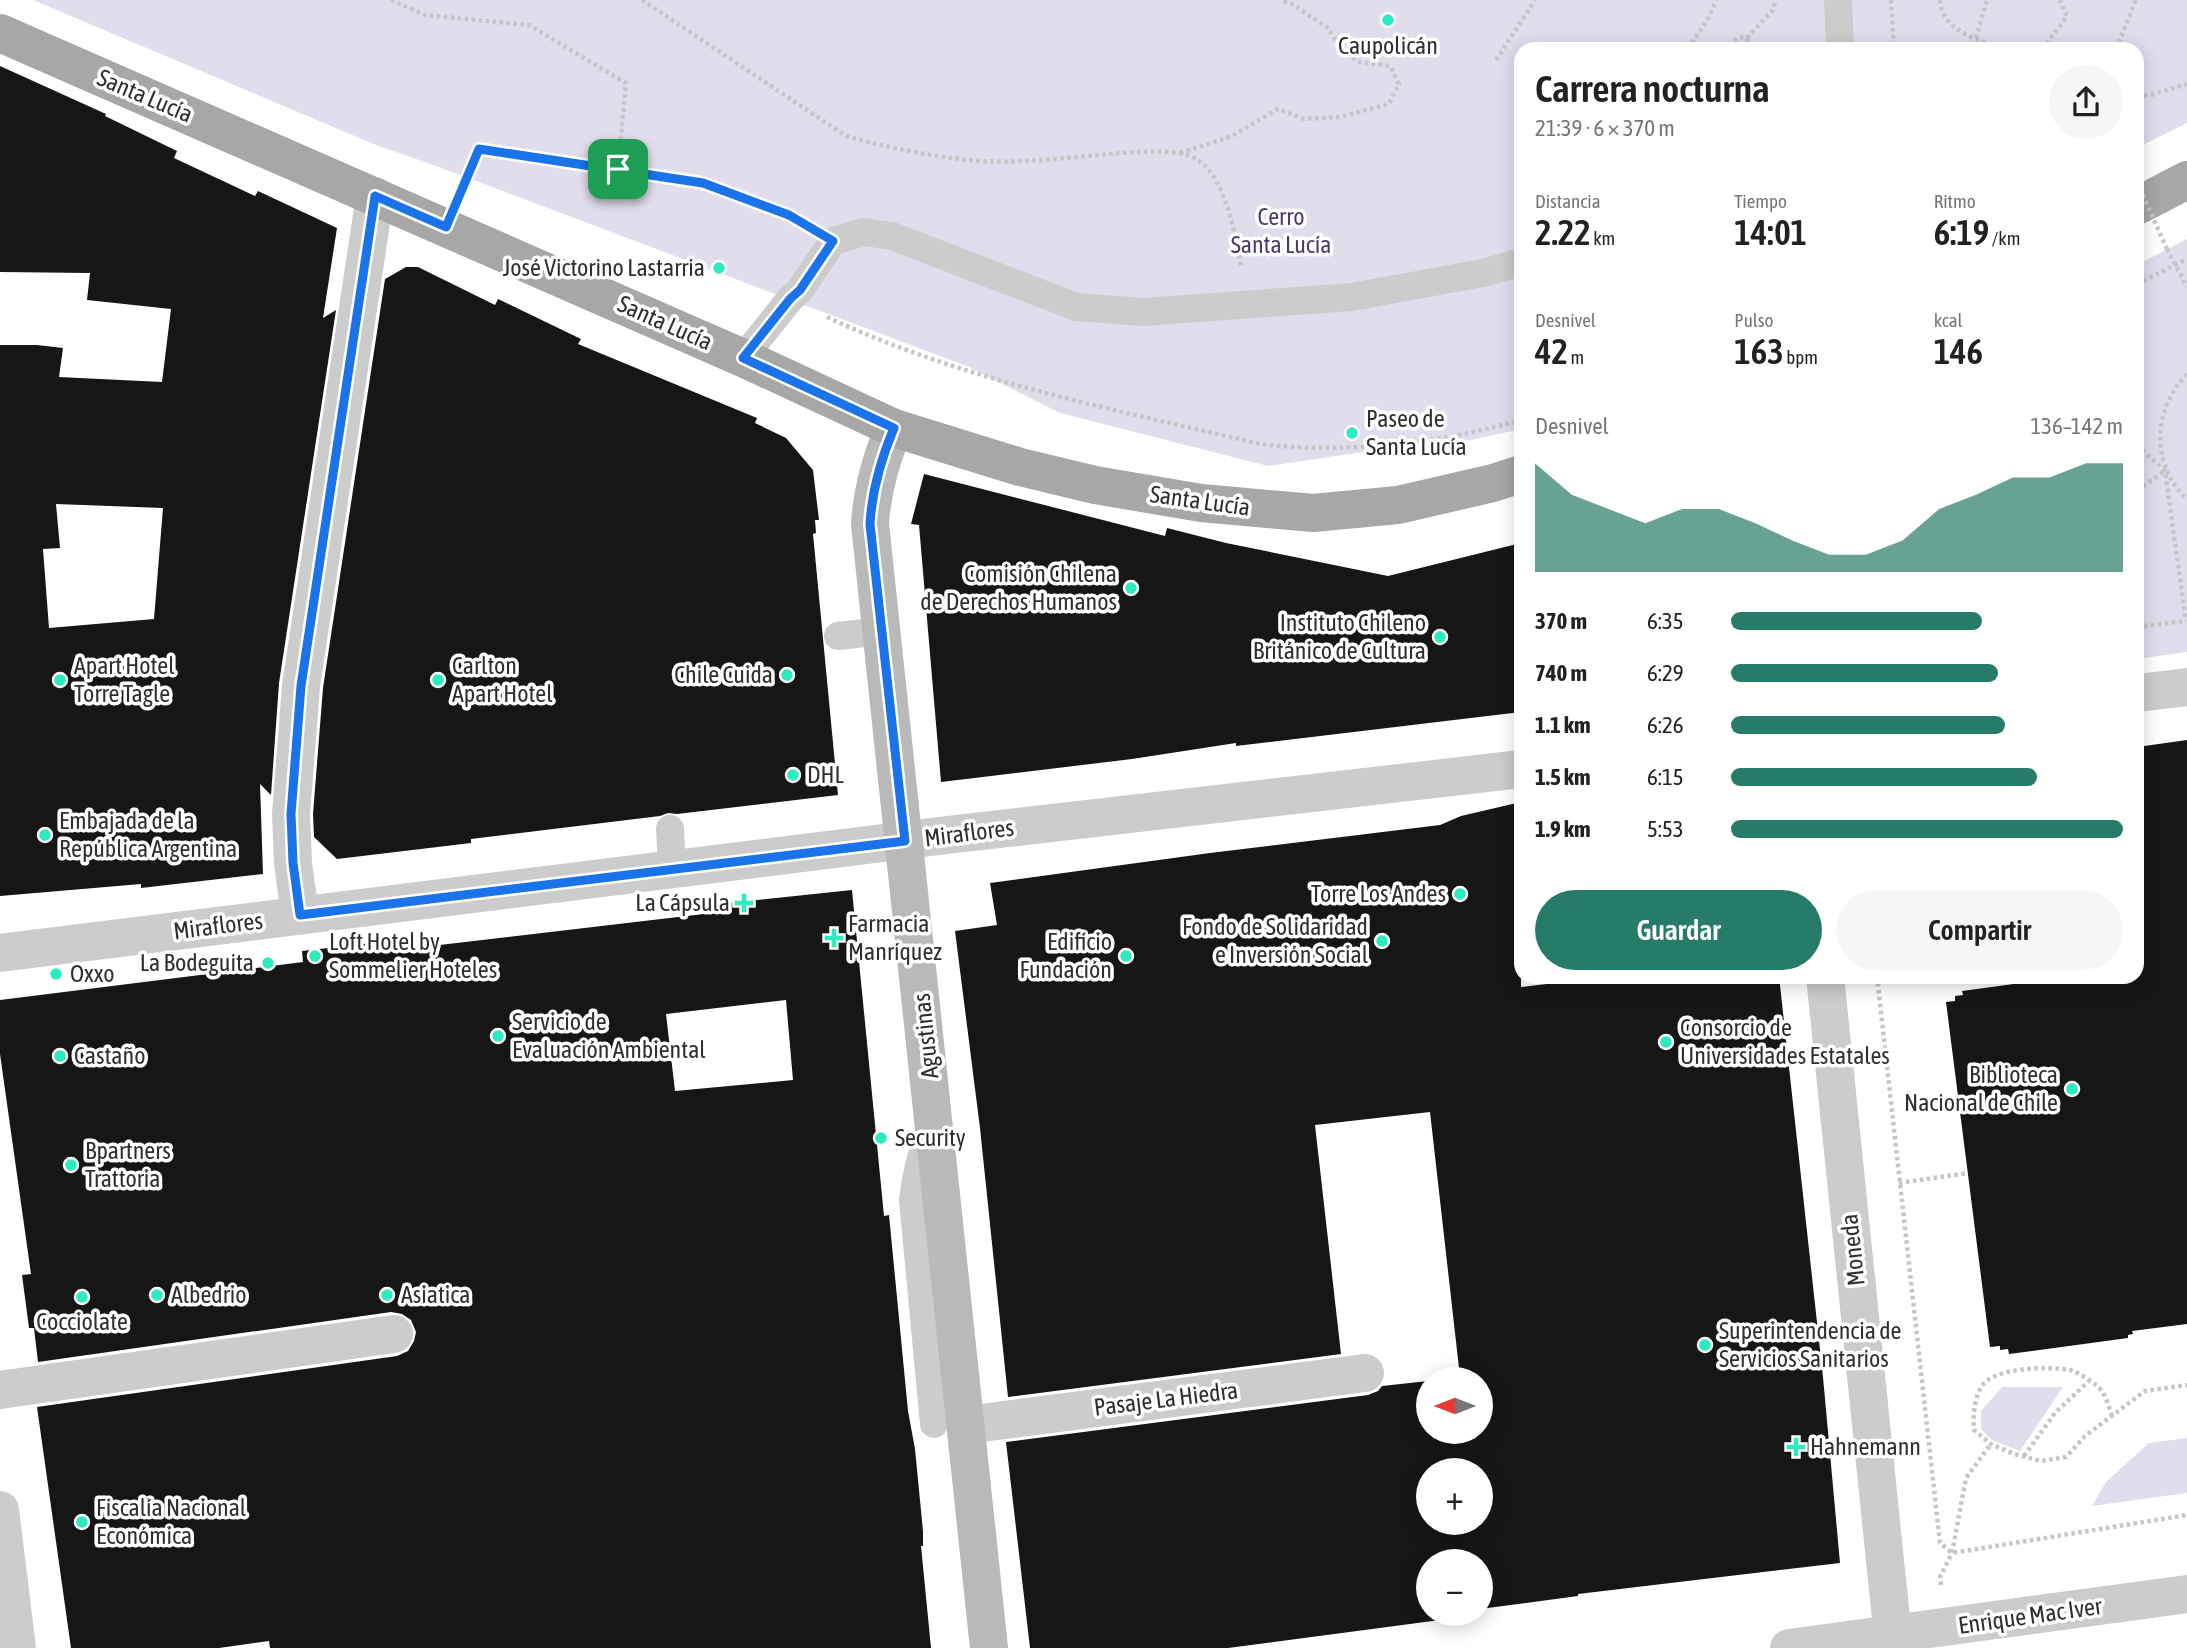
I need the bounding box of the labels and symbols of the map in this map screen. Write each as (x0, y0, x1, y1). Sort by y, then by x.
marker: Caupolicán (1380, 12, 1396, 28)
place label: Caupolicán (1338, 32, 1438, 59)
street label: Santa Lucía (94, 63, 197, 128)
pin (588, 139, 648, 199)
park label: Cerro Santa Lucía (1231, 203, 1331, 258)
place label: José Victorino Lastarria (503, 254, 705, 281)
marker: José Victorino Lastarria (711, 260, 727, 276)
street label: Santa Lucía (614, 290, 717, 355)
place label: Paseo de Santa Lucía (1366, 405, 1467, 460)
marker: Paseo de Santa Lucía (1344, 425, 1360, 441)
street label: Santa Lucía (1148, 480, 1252, 521)
place label: Comisión Chilena de Derechos Humanos (920, 560, 1117, 615)
marker: Comisión Chilena de Derechos Humanos (1123, 580, 1139, 596)
place label: Instituto Chileno Británico de Cultura (1253, 609, 1426, 664)
marker: Instituto Chileno Británico de Cultura (1432, 629, 1448, 645)
place label: Apart Hotel Torre Tagle (74, 652, 175, 707)
place label: Carlton Apart Hotel (452, 652, 553, 707)
place label: Chile Cuida (674, 661, 773, 688)
marker: Chile Cuida (779, 667, 795, 683)
marker: Apart Hotel Torre Tagle (52, 672, 68, 688)
marker: Carlton Apart Hotel (430, 672, 446, 688)
place label: DHL (807, 761, 844, 788)
marker: DHL (785, 767, 801, 783)
place label: Embajada de la República Argentina (59, 807, 237, 862)
street label: Miraflores (923, 814, 1015, 851)
marker: Embajada de la República Argentina (37, 827, 53, 843)
place label: Torre Los Andes (1311, 880, 1446, 907)
marker: Torre Los Andes (1452, 886, 1468, 902)
place label: La Cápsula (635, 889, 730, 916)
marker: La Cápsula (736, 895, 752, 911)
street label: Miraflores (172, 907, 264, 944)
place label: Farmacia Manríquez (848, 910, 942, 965)
place label: Fondo de Solidaridad e Inversión Social (1182, 913, 1369, 968)
place label: Loft Hotel by Sommelier Hoteles (329, 928, 497, 983)
place label: Edificio Fundación (1019, 928, 1112, 983)
marker: Farmacia Manríquez (826, 930, 842, 946)
marker: Fondo de Solidaridad e Inversión Social (1374, 933, 1390, 949)
marker: Loft Hotel by Sommelier Hoteles (307, 948, 323, 964)
marker: Edificio Fundación (1118, 948, 1134, 964)
place label: La Bodeguita (140, 949, 254, 976)
marker: La Bodeguita (260, 955, 276, 971)
place label: Oxxo (70, 960, 114, 987)
marker: Oxxo (48, 966, 64, 982)
street label: Agustinas (908, 992, 943, 1080)
place label: Servicio de Evaluación Ambiental (512, 1008, 706, 1063)
place label: Consorcio de Universidades Estatales (1680, 1014, 1890, 1069)
marker: Servicio de Evaluación Ambiental (490, 1028, 506, 1044)
marker: Consorcio de Universidades Estatales (1658, 1034, 1674, 1050)
place label: Castaño (74, 1042, 145, 1069)
marker: Castaño (52, 1048, 68, 1064)
place label: Biblioteca Nacional de Chile (1904, 1061, 2058, 1116)
marker: Biblioteca Nacional de Chile (2064, 1081, 2080, 1097)
place label: Security (895, 1124, 966, 1151)
marker: Security (873, 1130, 889, 1146)
place label: Bpartners Trattoria (85, 1137, 171, 1192)
marker: Bpartners Trattoria (63, 1157, 79, 1173)
street label: Moneda (1835, 1213, 1870, 1287)
place label: Albedrio (171, 1281, 247, 1308)
place label: Asiatica (401, 1281, 470, 1308)
marker: Albedrio (149, 1287, 165, 1303)
marker: Asiatica (379, 1287, 395, 1303)
marker: Cocciolate (74, 1289, 90, 1305)
place label: Cocciolate (36, 1308, 128, 1335)
place label: Superintendencia de Servicios Sanitarios (1719, 1317, 1901, 1372)
marker: Superintendencia de Servicios Sanitarios (1697, 1337, 1713, 1353)
north arrow (1416, 1367, 1493, 1444)
street label: Pasaje La Hiedra (1092, 1376, 1239, 1421)
place label: Hahnemann (1810, 1433, 1921, 1460)
marker: Hahnemann (1788, 1439, 1804, 1455)
place label: Fiscalía Nacional Económica (96, 1494, 247, 1549)
marker: Fiscalía Nacional Económica (74, 1514, 90, 1530)
street label: Enrique Mac Iver (1956, 1592, 2104, 1639)

